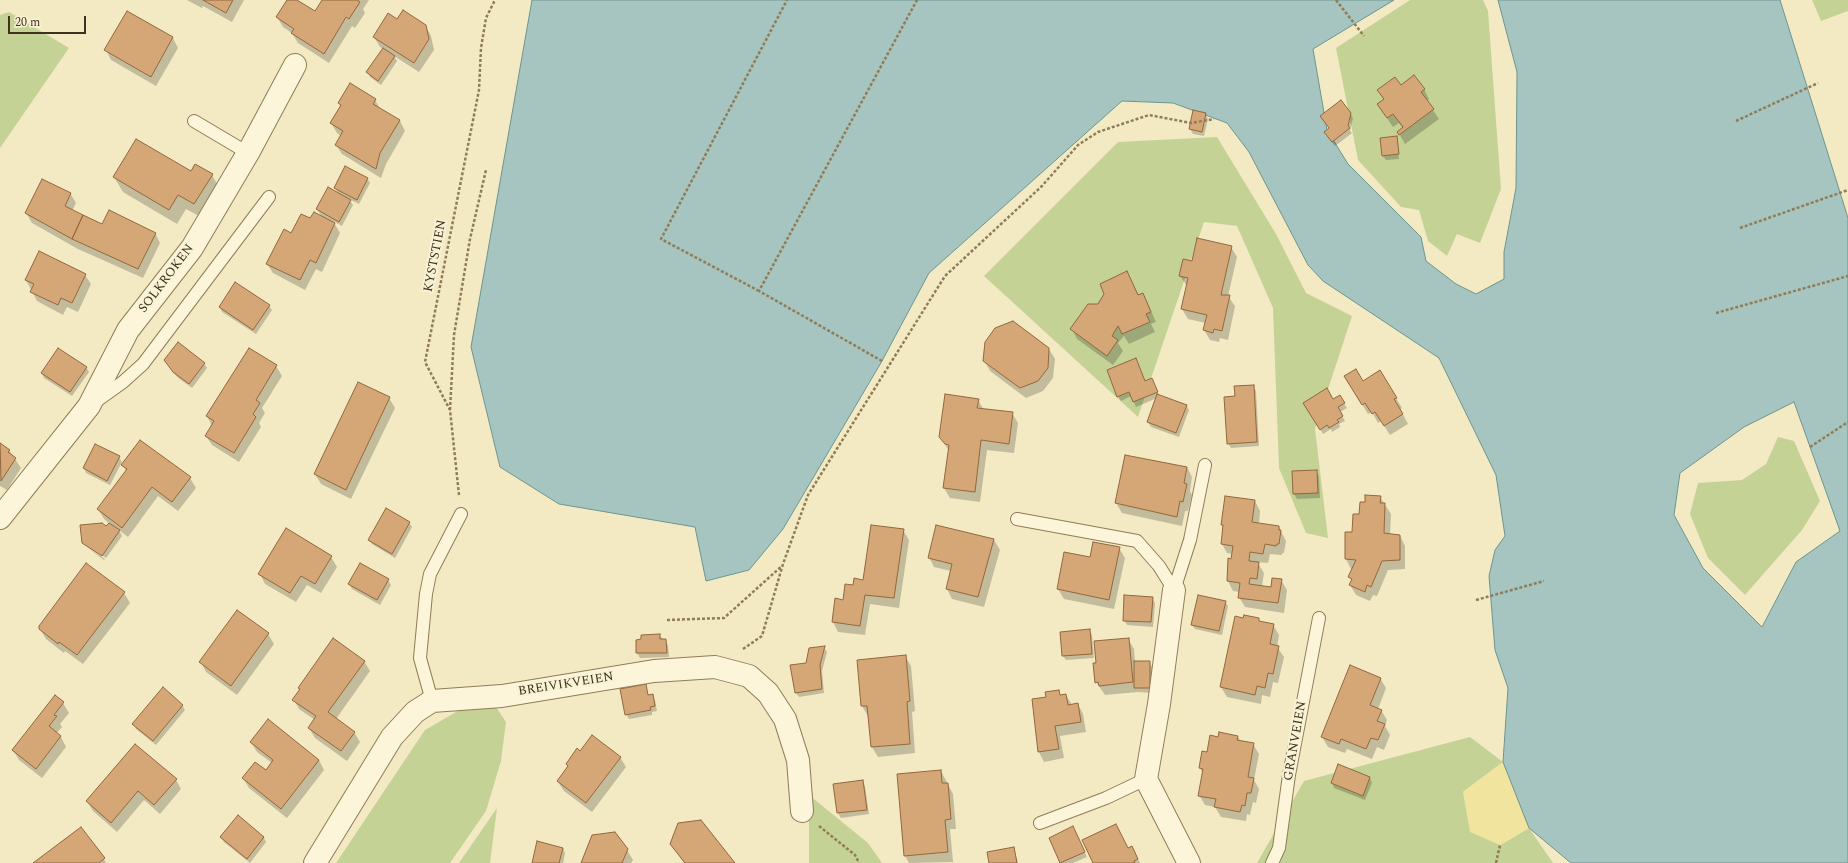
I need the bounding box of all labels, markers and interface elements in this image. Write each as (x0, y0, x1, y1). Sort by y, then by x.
scale bar (10, 8, 88, 34)
text: 20 m (15, 13, 40, 32)
street label: KYSTSTIEN (421, 219, 451, 293)
street label: SOLKROKEN (136, 242, 198, 316)
street label: BREIVIKVEIEN (517, 670, 615, 700)
street label: GRANVEIEN (1281, 700, 1311, 782)

